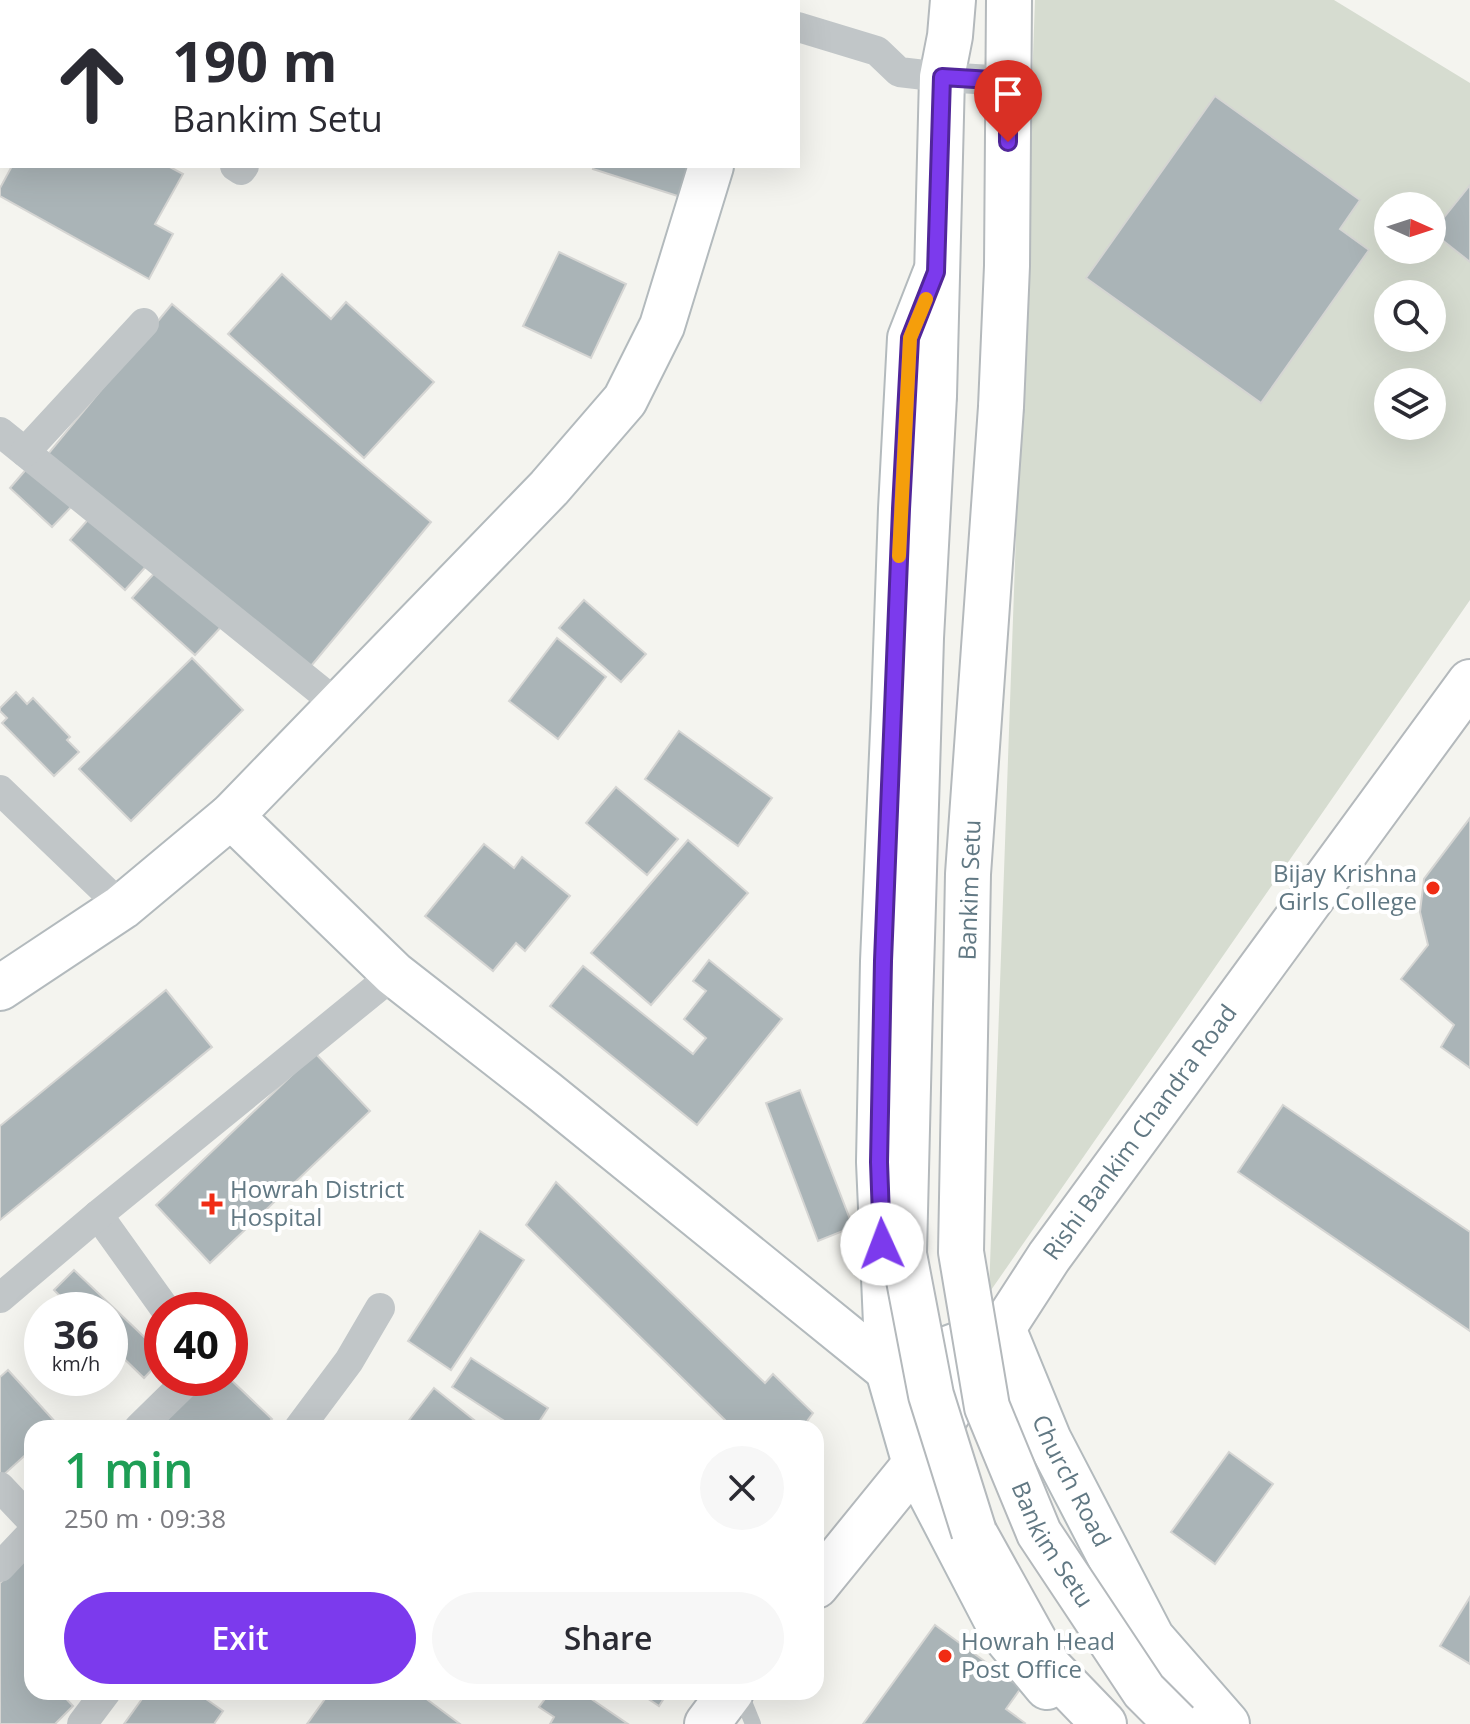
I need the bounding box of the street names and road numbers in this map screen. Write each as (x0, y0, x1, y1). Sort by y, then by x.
street label: Bankim Setu (950, 819, 987, 961)
street label: Rishi Bankim Chandra Road (1034, 997, 1244, 1266)
street label: Church Road (1025, 1409, 1120, 1552)
street label: Bankim Setu (1005, 1476, 1102, 1613)

